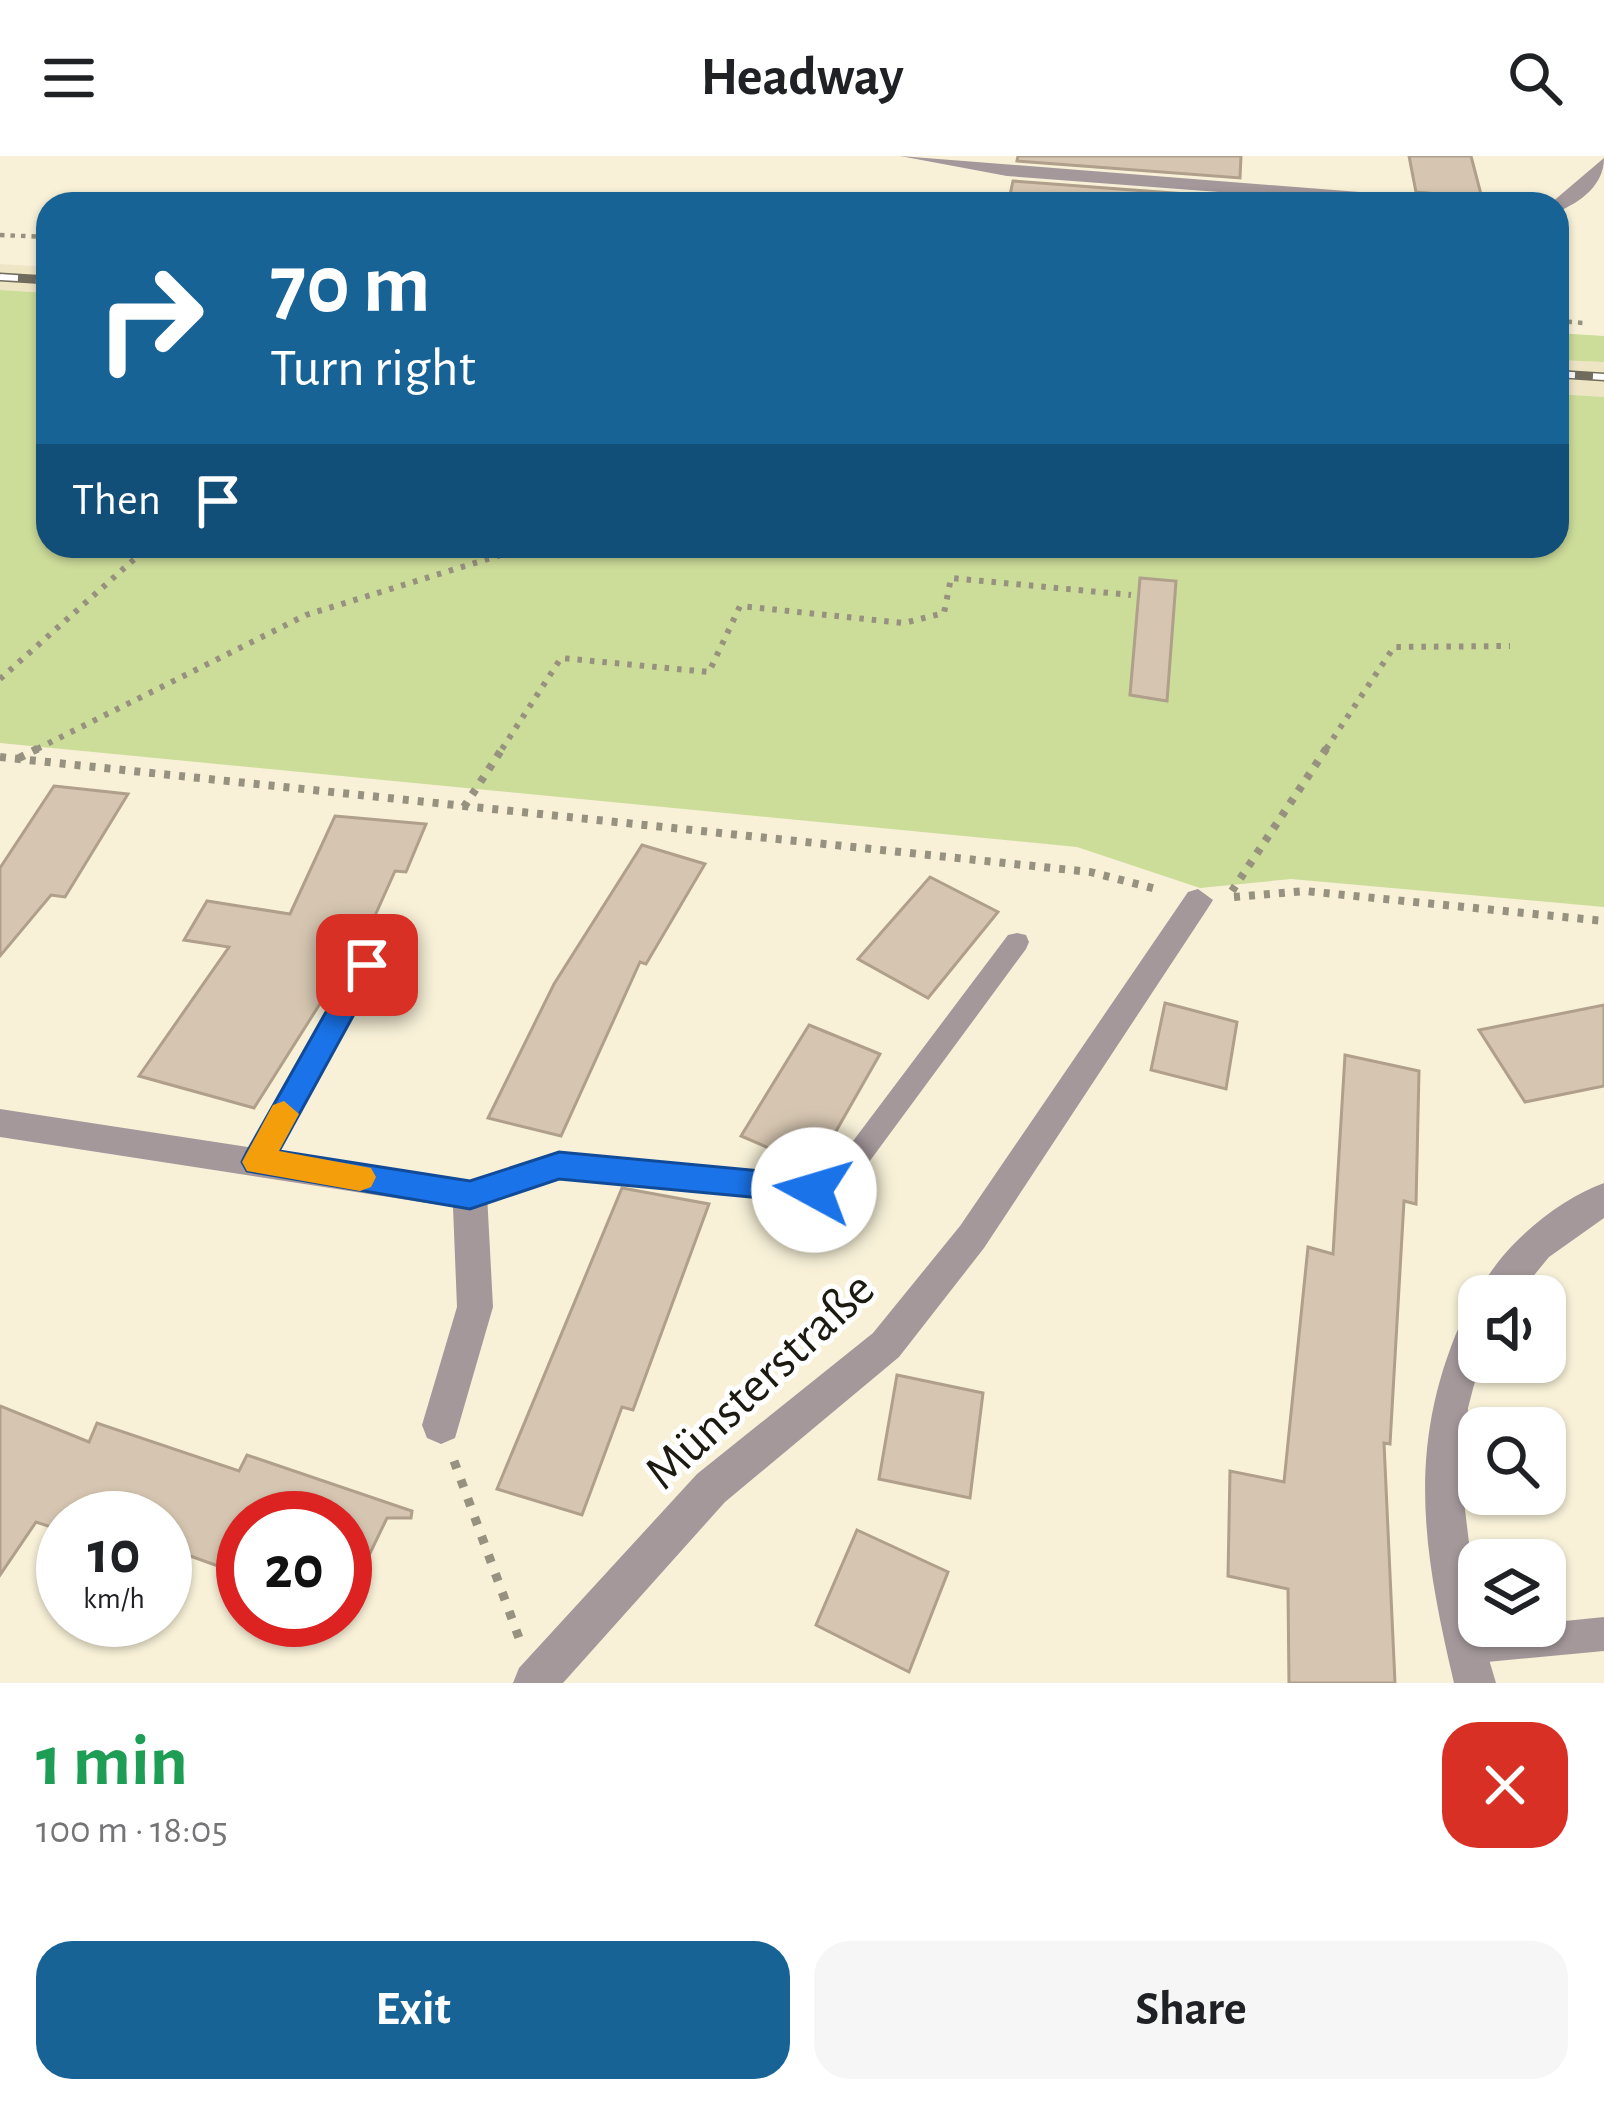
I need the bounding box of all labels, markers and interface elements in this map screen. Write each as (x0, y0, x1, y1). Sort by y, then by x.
icon: menu (36, 45, 102, 111)
icon: search (1502, 45, 1568, 111)
text: Headway (700, 51, 904, 105)
icon: right (72, 240, 228, 396)
text: 70 m (270, 244, 431, 328)
text: Turn right (270, 342, 476, 396)
icon: arrive (185, 468, 251, 534)
text: Then (72, 478, 161, 523)
pin (316, 914, 418, 1016)
icon: arrive (334, 932, 400, 998)
position arrow (751, 1127, 877, 1253)
street label: Münsterstraße (636, 1263, 884, 1499)
map controls (1458, 1275, 1566, 1647)
button: sound (1458, 1275, 1566, 1383)
button: search (1458, 1407, 1566, 1515)
speed limit sign: 20 (216, 1491, 372, 1647)
text: 10 (88, 1524, 140, 1584)
button: layers (1458, 1539, 1566, 1647)
text: km/h (83, 1584, 145, 1614)
button: close (1442, 1722, 1568, 1848)
text: 1 min (36, 1726, 188, 1798)
text: 100 m · 18:05 (36, 1811, 228, 1850)
button: Exit (36, 1941, 790, 2079)
button: Share (814, 1941, 1568, 2079)

